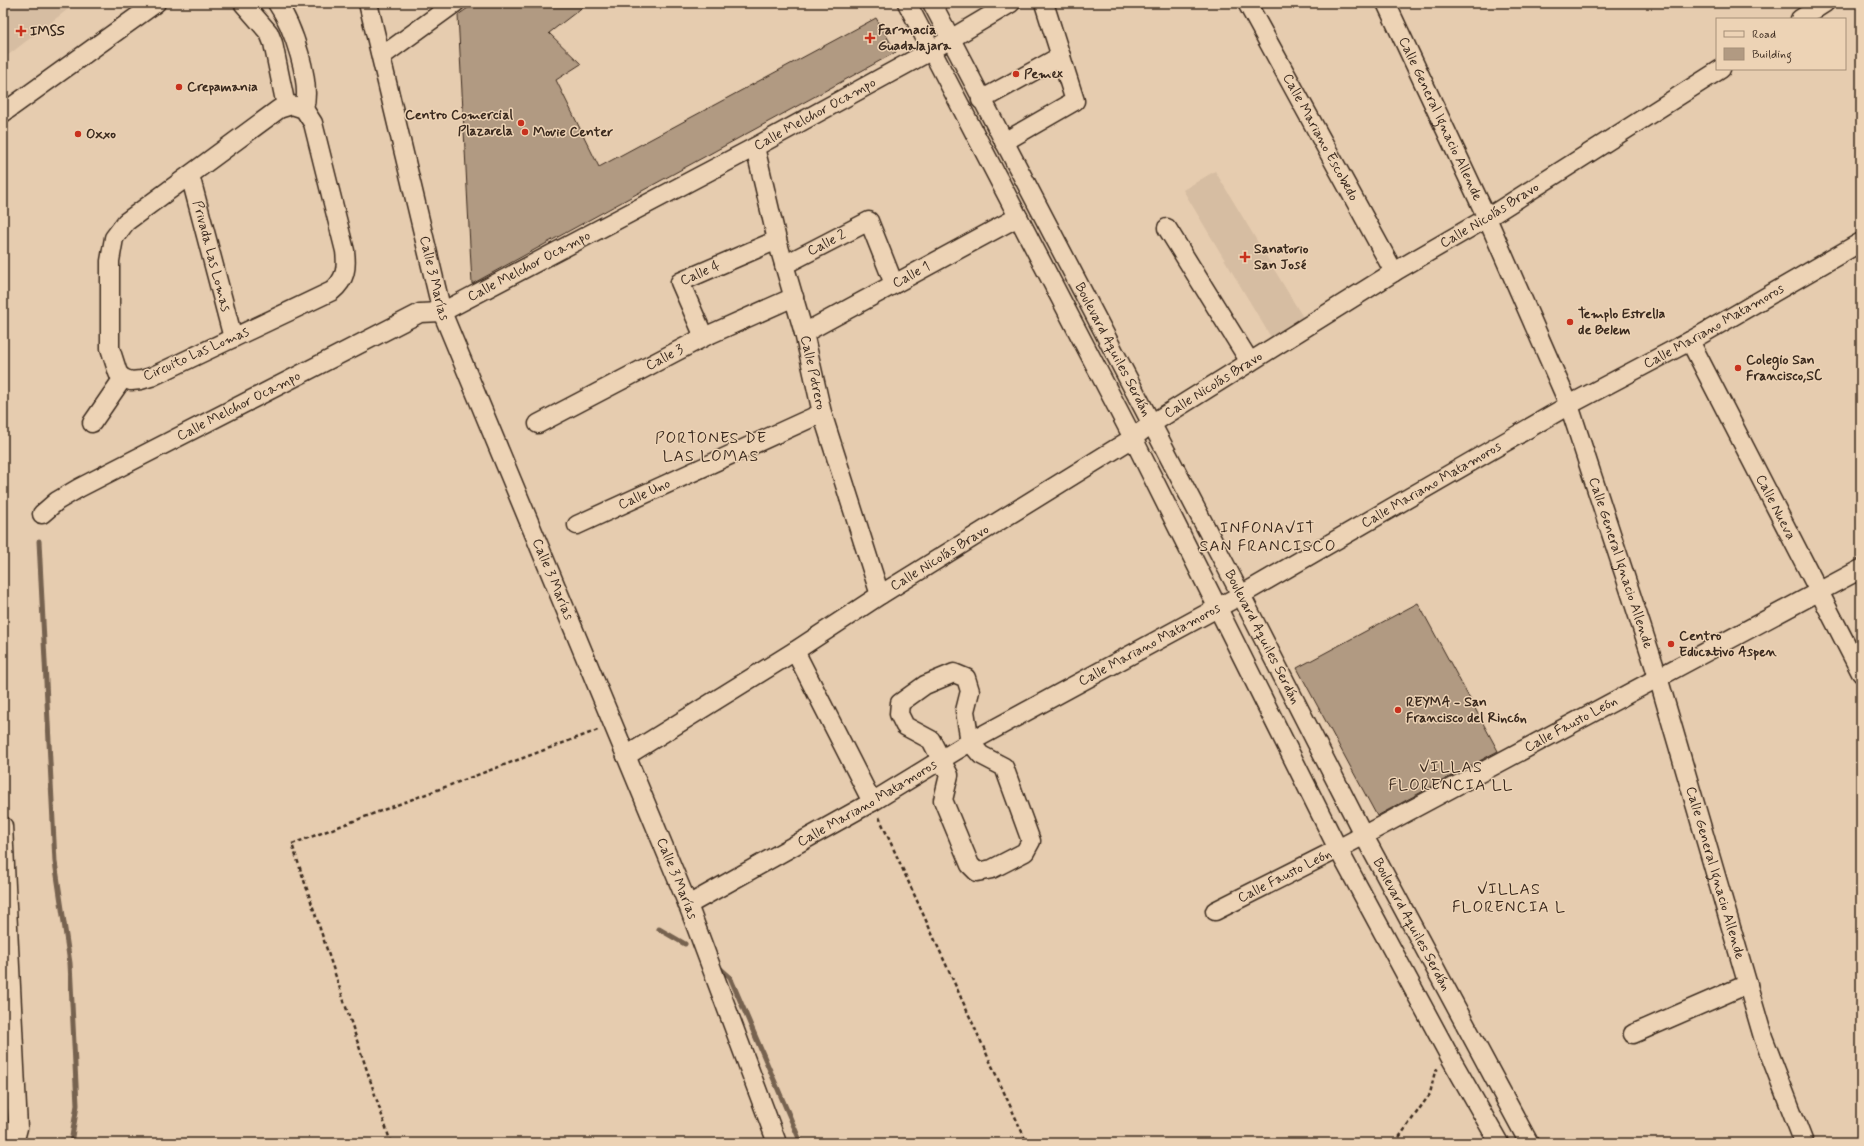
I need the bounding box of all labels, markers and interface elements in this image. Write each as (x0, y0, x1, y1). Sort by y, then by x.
legend (1716, 18, 1846, 70)
place label: Farmacia Guadalajara (878, 21, 952, 55)
place label: IMSS (30, 22, 65, 40)
marker: IMSS (15, 25, 27, 37)
text: Road (1752, 27, 1776, 43)
marker: Farmacia Guadalajara (865, 33, 875, 43)
street label: Calle General Ignacio Allende (1394, 34, 1487, 204)
text: Building (1752, 47, 1792, 64)
place label: Pemex (1024, 65, 1063, 83)
marker: Pemex (1011, 69, 1021, 79)
street label: Calle Mariano Escobedo (1278, 70, 1362, 204)
street label: Calle Melchor Ocampo (751, 73, 879, 155)
place label: Crepamania (187, 78, 258, 96)
marker: Crepamania (174, 82, 184, 92)
place label: Centro Comercial Plazarela (405, 106, 514, 140)
marker: Centro Comercial Plazarela (516, 118, 526, 128)
place label: Movie Center (533, 123, 613, 141)
place label: Oxxo (86, 125, 116, 143)
marker: Movie Center (520, 127, 530, 137)
marker: Oxxo (73, 129, 83, 139)
street label: Calle Nicolás Bravo (1437, 178, 1543, 252)
street label: Privada Las Lomas (188, 199, 235, 314)
street label: Calle Melchor Ocampo (464, 226, 594, 306)
street label: Calle 2 (804, 226, 849, 260)
street label: Calle 3 Marías (415, 234, 454, 323)
place label: Sanatorio San José (1254, 240, 1309, 274)
marker: Sanatorio San José (1239, 251, 1251, 263)
street label: Calle 4 (677, 257, 723, 290)
street label: Calle 1 (889, 257, 933, 292)
street label: Boulevard Aquiles Serdán (1071, 279, 1155, 420)
street label: Calle Mariano Matamoros (1640, 279, 1787, 373)
place label: Templo Estrella de Belem (1578, 305, 1665, 339)
marker: Templo Estrella de Belem (1565, 317, 1575, 327)
street label: Circuito Las Lomas (140, 322, 252, 385)
street label: Calle Potrero (796, 334, 830, 412)
street label: Calle 3 (643, 340, 687, 375)
street label: Calle Nicolás Bravo (1161, 347, 1266, 422)
place label: Colegio San Francisco,SC (1746, 351, 1823, 385)
marker: Colegio San Francisco,SC (1733, 363, 1743, 373)
street label: Calle Melchor Ocampo (174, 367, 304, 445)
district label: PORTONES DE LAS LOMAS (655, 428, 767, 467)
street label: Calle Mariano Matamoros (1358, 437, 1505, 532)
street label: Calle Nueva (1751, 472, 1800, 543)
street label: Calle Uno (615, 474, 673, 514)
street label: Calle General Ignacio Allende (1584, 475, 1657, 651)
district label: INFONAVIT SAN FRANCISCO (1199, 518, 1337, 557)
street label: Calle Nicolás Bravo (887, 520, 993, 595)
street label: Calle 3 Marías (528, 536, 578, 623)
street label: Boulevard Aquiles Serdán (1220, 567, 1304, 707)
street label: Calle Mariano Matamoros (1075, 599, 1224, 690)
place label: Centro Educativo Aspen (1679, 627, 1778, 661)
marker: Centro Educativo Aspen (1666, 639, 1676, 649)
street label: Calle Fausto León (1521, 692, 1621, 757)
place label: REYMA - San Francisco del Rincón (1406, 693, 1527, 727)
marker: REYMA - San Francisco del Rincón (1393, 705, 1403, 715)
street label: Calle Mariano Matamoros (794, 755, 940, 851)
district label: VILLAS FLORENCIA LL (1389, 757, 1513, 796)
street label: Calle General Ignacio Allende (1681, 784, 1749, 962)
street label: Calle 3 Marías (652, 835, 702, 922)
street label: Calle Fausto León (1235, 845, 1335, 907)
street label: Boulevard Aquiles Serdán (1369, 855, 1455, 994)
district label: VILLAS FLORENCIA L (1452, 879, 1566, 918)

